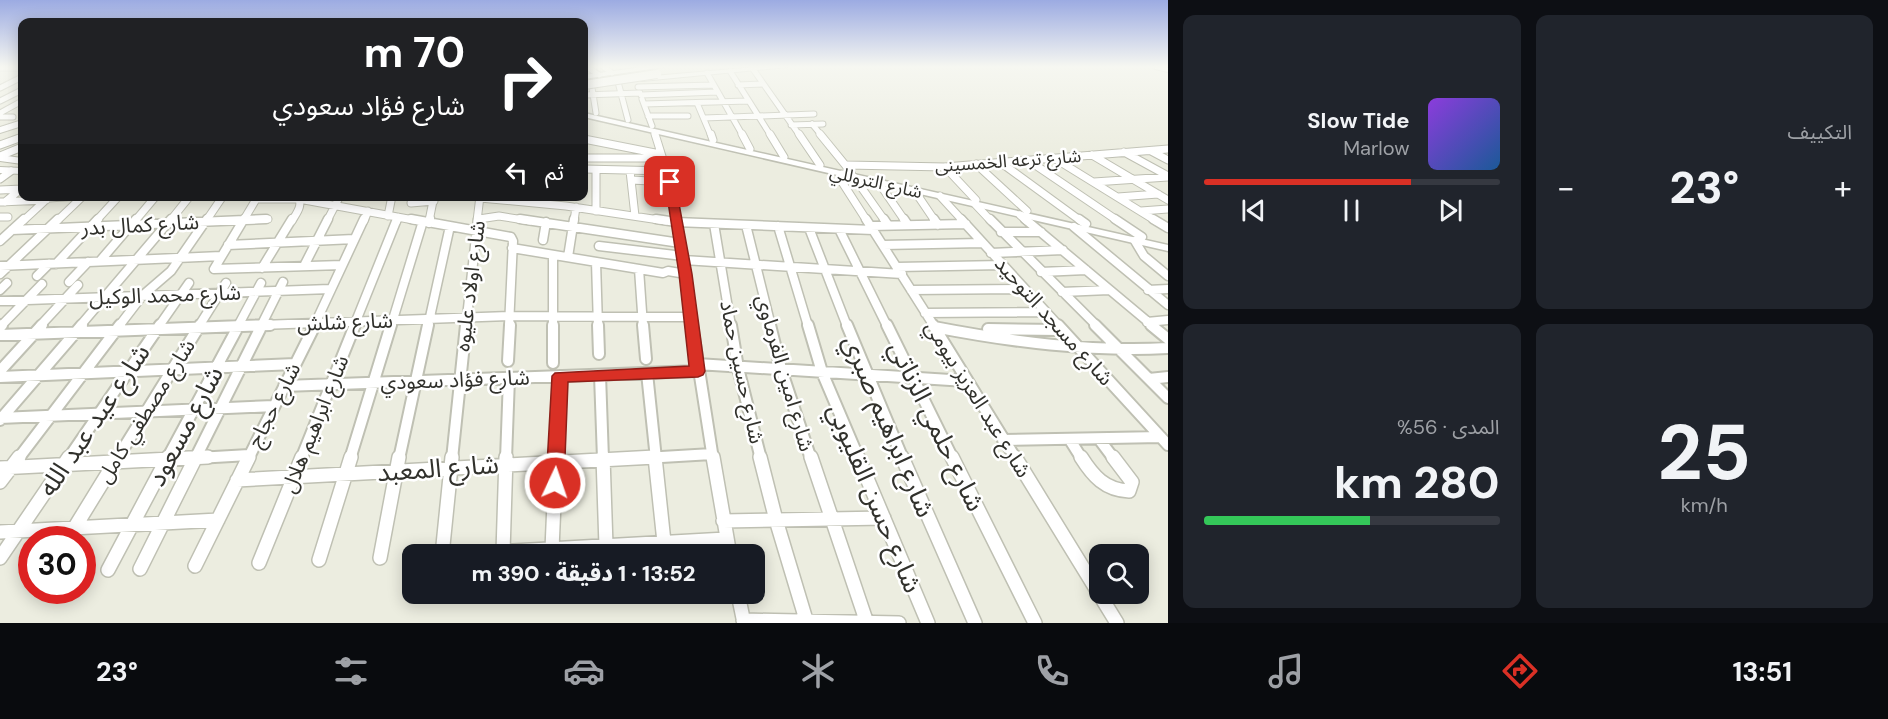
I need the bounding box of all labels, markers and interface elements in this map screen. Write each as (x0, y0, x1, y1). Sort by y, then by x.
text: 70 m (364, 25, 465, 80)
icon: right (486, 42, 564, 120)
text: شارع فؤاد سعودي (273, 88, 465, 123)
text: Slow Tide (1307, 106, 1410, 135)
text: التكييف (1788, 119, 1852, 145)
text: Marlow (1343, 135, 1410, 161)
street label: شارع ترعه الخمسينى (934, 144, 1082, 180)
icon: left (500, 156, 533, 189)
pin (644, 156, 695, 207)
text: ثم (545, 158, 564, 187)
text: 23° (1669, 158, 1739, 217)
street label: شارع التروللي (827, 160, 925, 206)
icon: arrive (653, 165, 686, 198)
text: − (1557, 166, 1575, 209)
text: + (1834, 166, 1852, 209)
icon: previous (1237, 194, 1270, 227)
icon: pause (1335, 194, 1368, 227)
icon: next (1434, 194, 1467, 227)
street label: شارع كمال بدر (79, 208, 200, 243)
street label: شارع اولاد عليوه (448, 219, 493, 353)
street label: شارع مسجد التوحيد (988, 250, 1120, 392)
street label: شارع محمد الوكيل (89, 278, 241, 313)
street label: شارع امين الفرماوي (747, 291, 821, 455)
street label: شارع حسين حماد (712, 298, 771, 447)
street label: شارع شلش (297, 306, 393, 339)
street label: شارع عبد العزيز بيومي (917, 315, 1038, 484)
street label: شارع ابراهيم صبري (832, 330, 943, 524)
street label: شارع مصطفي كامل (90, 334, 203, 489)
street label: شارع حلمي الزناتي (878, 335, 993, 518)
street label: شارع عيد عبد الله (30, 337, 159, 504)
street label: شارع ابراهيم هلال (275, 351, 356, 498)
street label: شارع حجاج (241, 358, 308, 453)
street label: شارع مسعود (139, 360, 233, 493)
street label: شارع فؤاد سعودي (380, 363, 530, 398)
street label: شارع حسن القليوبي (817, 398, 930, 599)
text: 25 (1657, 402, 1751, 503)
text: المدى · 56% (1397, 414, 1500, 440)
street label: شارع المعبد (376, 447, 500, 491)
position arrow (523, 451, 587, 515)
text: 280 km (1334, 453, 1500, 512)
text: km/h (1681, 492, 1728, 518)
speed limit sign: 30 (18, 526, 96, 604)
map controls (1089, 544, 1149, 604)
button: search (1089, 544, 1149, 604)
text: 13:52 · 1 دقيقة · 390 m (471, 559, 696, 588)
icon: filters (330, 650, 372, 692)
icon: car (563, 650, 605, 692)
icon: climate (797, 650, 839, 692)
icon: phone (1031, 650, 1073, 692)
icon: music (1265, 650, 1307, 692)
icon: directions (1499, 650, 1541, 692)
text: 23° (96, 654, 138, 689)
text: 13:51 (1733, 654, 1792, 689)

